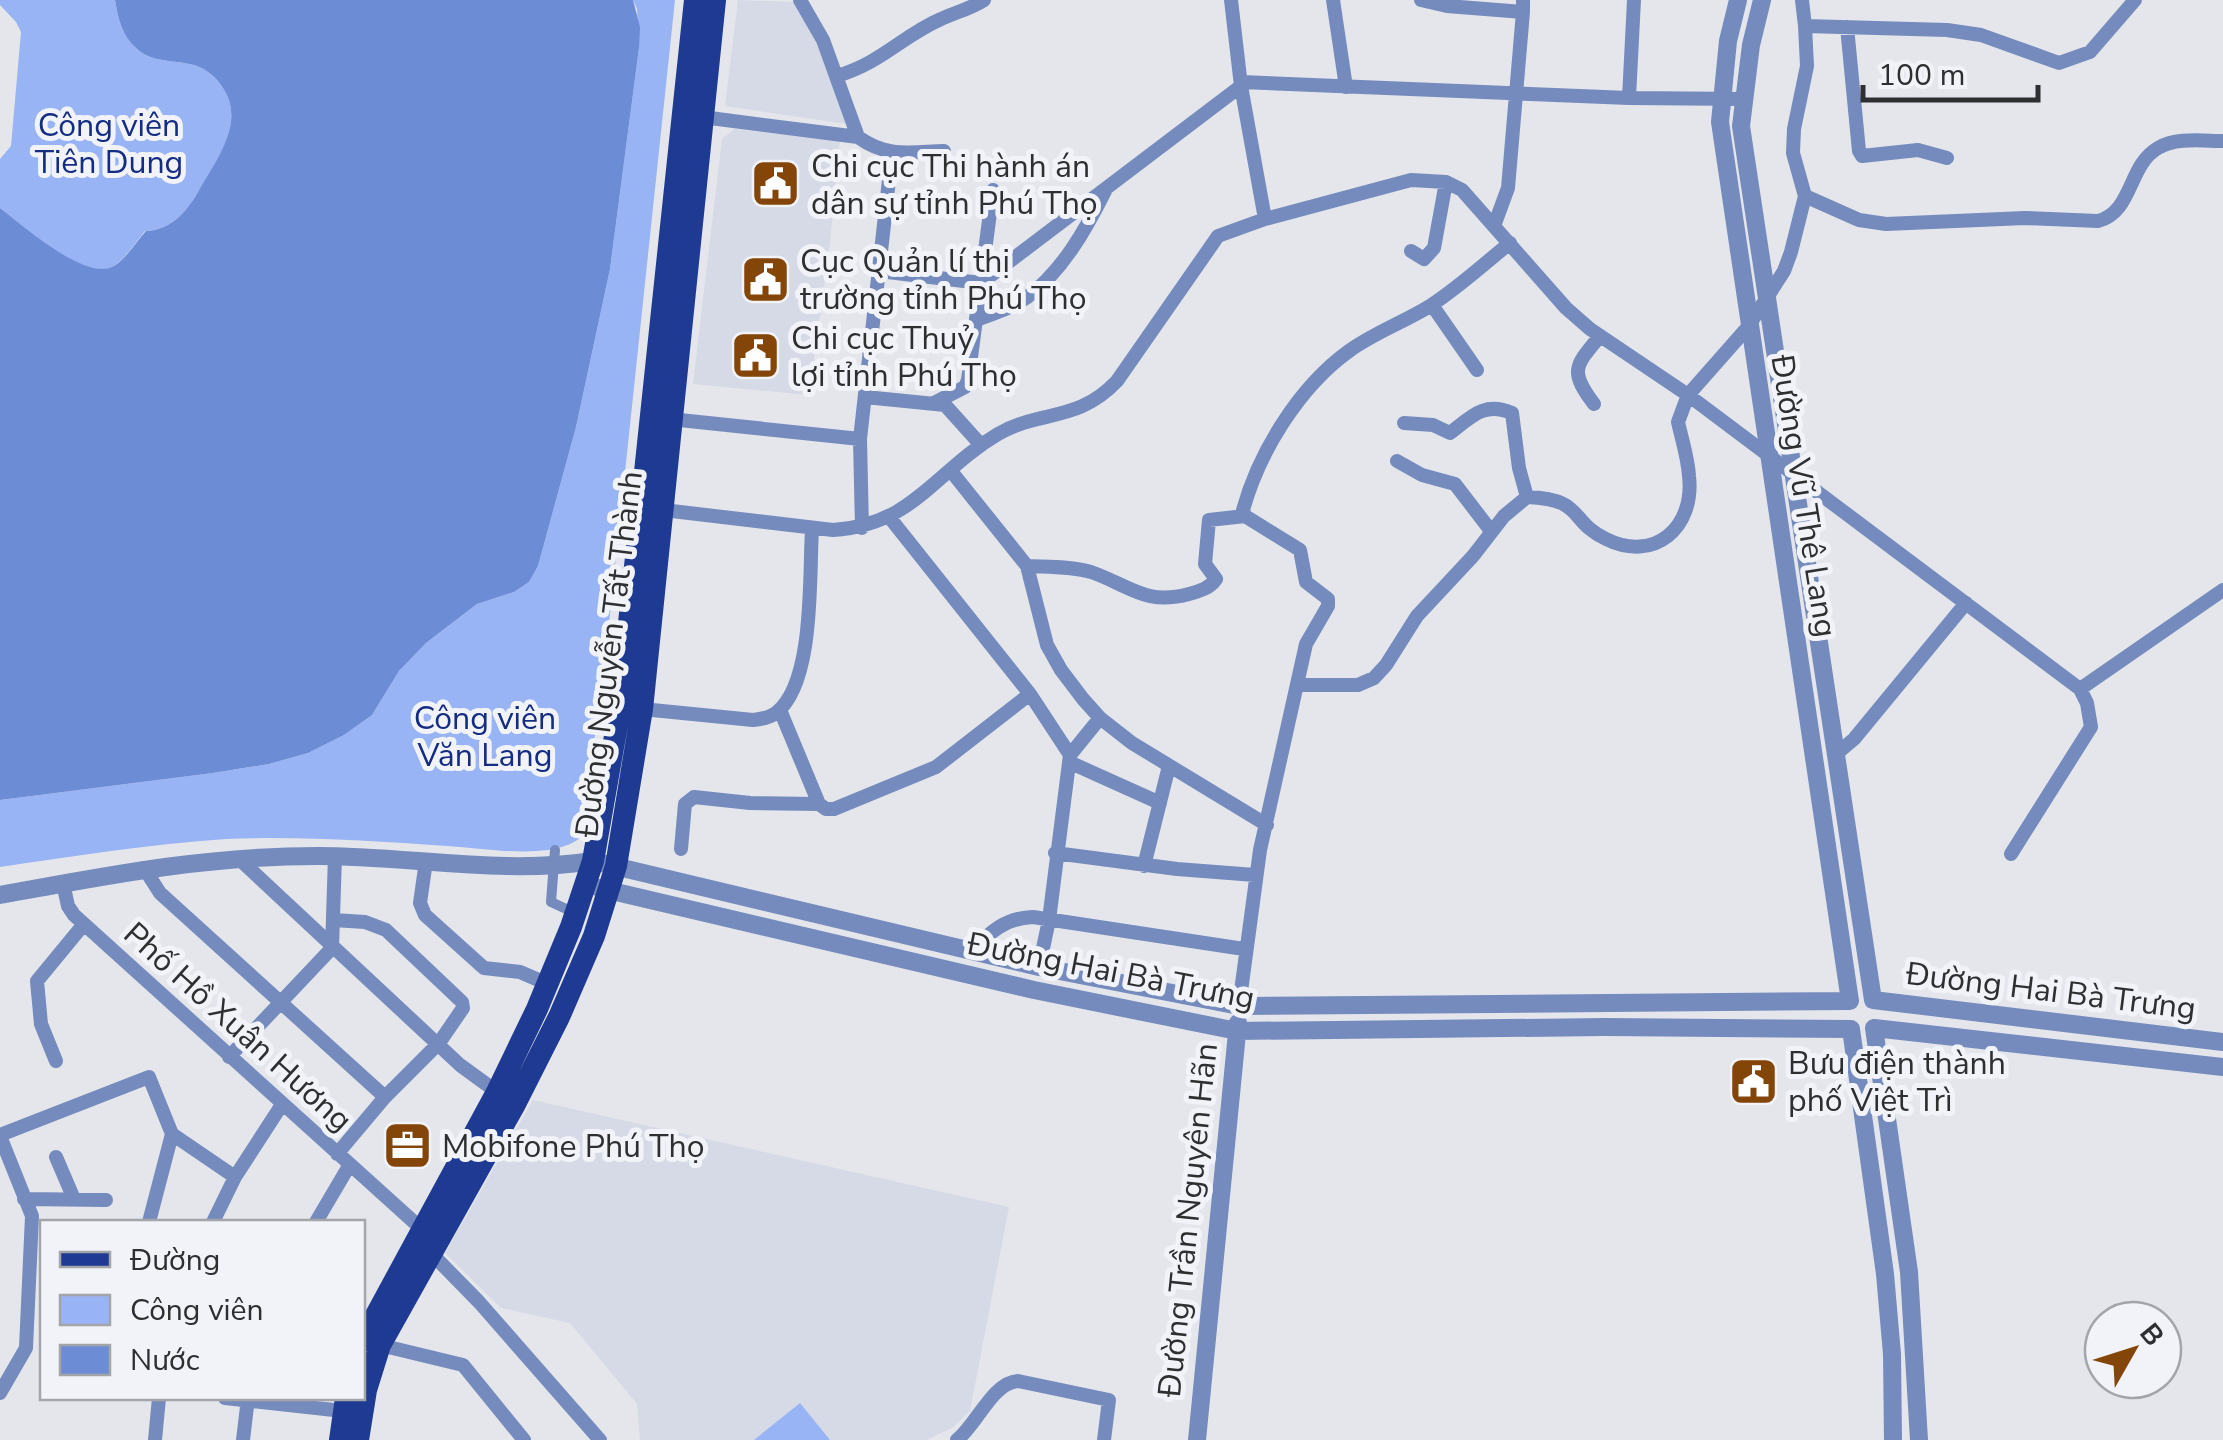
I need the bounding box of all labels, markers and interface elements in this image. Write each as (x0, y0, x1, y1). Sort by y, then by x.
scale bar (1863, 40, 2038, 102)
text: 100 m (1878, 55, 1965, 96)
park label: Công viên Tiên Dung (35, 104, 183, 184)
place label: Chi cục Thi hành án dân sự tỉnh Phú Thọ (811, 145, 1098, 225)
public building icon: Chi cục Thi hành án dân sự tỉnh Phú Thọ (750, 158, 802, 210)
place label: Cục Quản lí thị trường tỉnh Phú Thọ (800, 240, 1087, 320)
public building icon: Cục Quản lí thị trường tỉnh Phú Thọ (739, 253, 791, 305)
place label: Chi cục Thuỷ lợi tỉnh Phú Thọ (791, 317, 1017, 397)
public building icon: Chi cục Thuỷ lợi tỉnh Phú Thọ (730, 330, 782, 382)
street label: Đường Vũ Thê Lang (1760, 351, 1848, 640)
street label: Đường Nguyễn Tất Thành (565, 468, 653, 841)
park label: Công viên Văn Lang (414, 697, 556, 777)
street label: Phố Hồ Xuân Hương (114, 913, 362, 1141)
street label: Đường Hai Bà Trưng (963, 922, 1258, 1020)
street label: Đường Hai Bà Trưng (1903, 952, 2198, 1030)
street label: Đường Trần Nguyên Hãn (1148, 1041, 1228, 1400)
place label: Bưu điện thành phố Việt Trì (1788, 1042, 2006, 1122)
public building icon: Bưu điện thành phố Việt Trì (1727, 1055, 1779, 1107)
office icon: Mobifone Phú Thọ (381, 1120, 433, 1172)
place label: Mobifone Phú Thọ (442, 1125, 705, 1168)
legend (40, 1220, 365, 1400)
text: Đường (129, 1240, 220, 1281)
text: Công viên (130, 1290, 264, 1331)
north arrow (2083, 1300, 2183, 1400)
text: B (2131, 1315, 2172, 1354)
text: Nước (130, 1340, 200, 1381)

